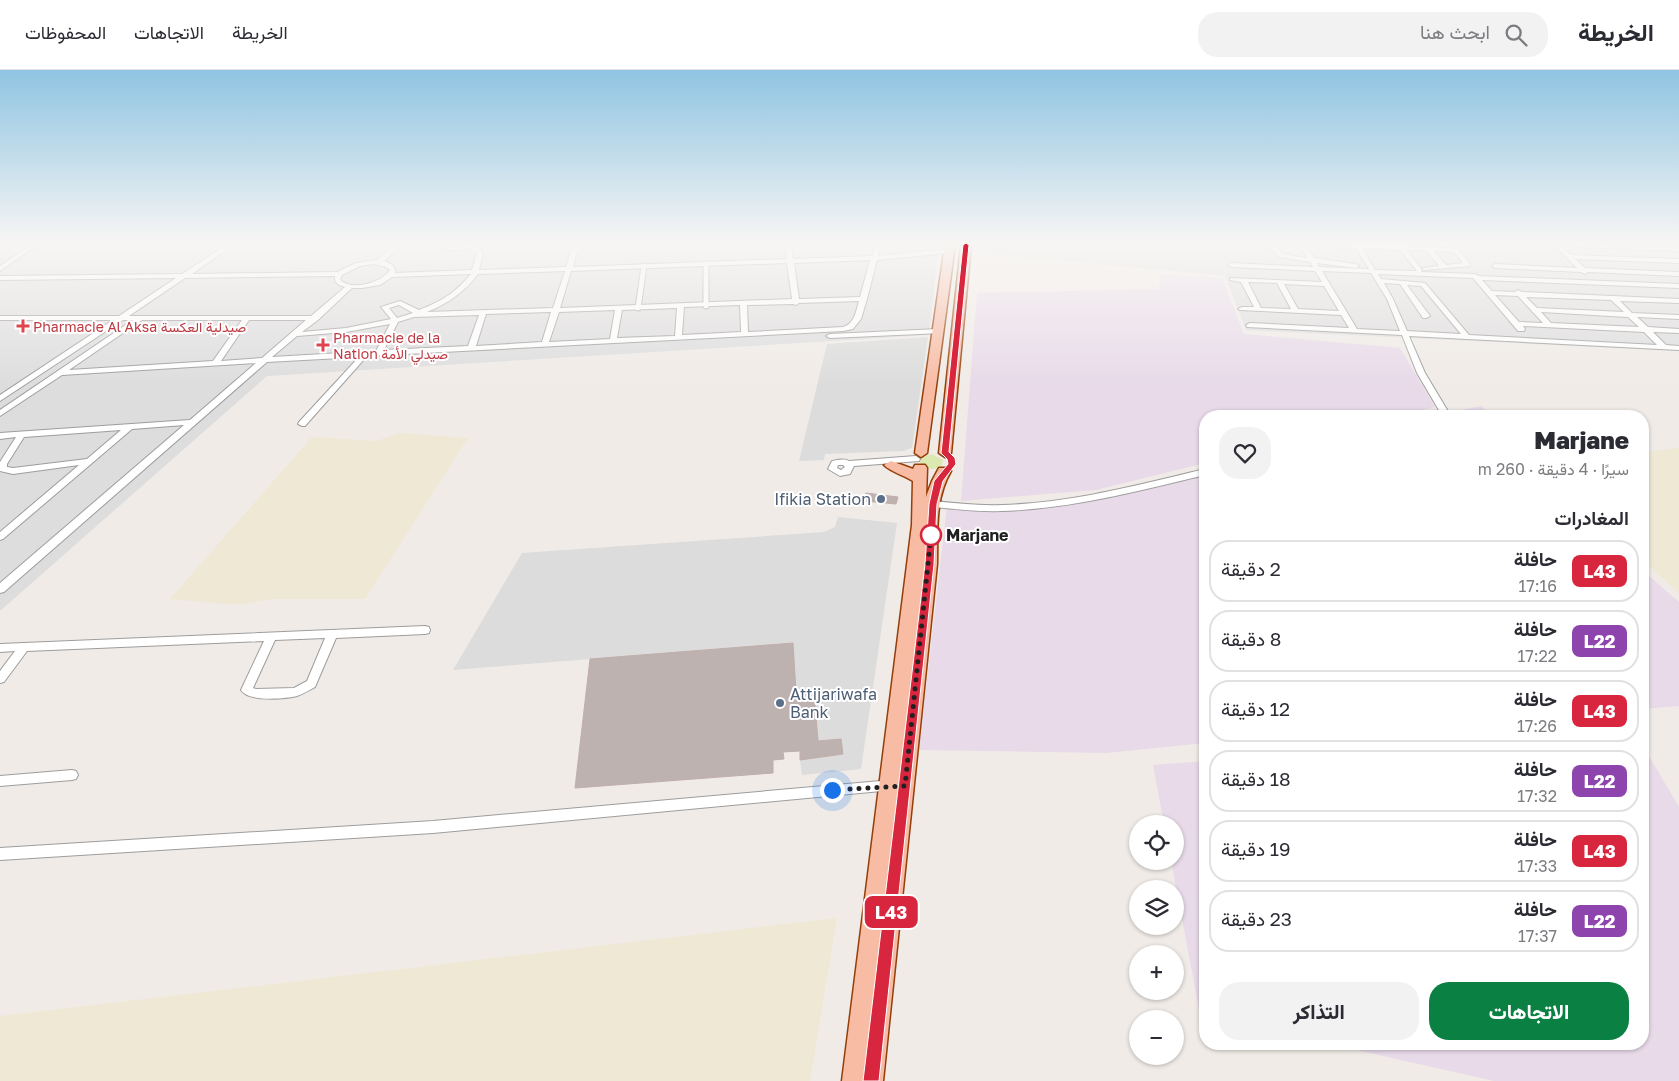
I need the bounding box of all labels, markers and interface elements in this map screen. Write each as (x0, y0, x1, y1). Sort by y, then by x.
search box (1198, 12, 1548, 57)
text: الخريطة (1578, 17, 1654, 46)
text: ابحث هنا (1420, 20, 1490, 43)
text: المحفوظات (25, 21, 106, 43)
text: الاتجاهات (134, 21, 204, 43)
text: الخريطة (232, 21, 288, 43)
icon: search (1502, 21, 1530, 49)
place label: Pharmacie Al Aksa صيدلية العكسة (33, 318, 247, 335)
marker: Pharmacie Al Aksa صيدلية العكسة (17, 320, 29, 332)
place label: Pharmacie de la Nation صيدلي الأمة (333, 329, 448, 366)
marker: Pharmacie de la Nation صيدلي الأمة (317, 339, 329, 351)
text: Marjane (1534, 425, 1629, 454)
button: heart (1219, 427, 1271, 479)
text: سيرًا · 4 دقيقة · 260 m (1478, 459, 1629, 479)
place label: Ifikia Station (774, 489, 871, 509)
marker: Ifikia Station (875, 493, 887, 505)
text: المغادرات (1554, 506, 1629, 529)
marker: Marjane (920, 524, 942, 546)
place label: Marjane (946, 525, 1009, 545)
text: حافلة (1514, 547, 1557, 570)
text: 2 دقيقة (1221, 557, 1281, 580)
text: L43 (1583, 560, 1616, 582)
text: 17:16 (1519, 576, 1557, 596)
text: حافلة (1514, 617, 1557, 640)
text: 8 دقيقة (1221, 627, 1281, 650)
text: L22 (1583, 630, 1616, 652)
text: 17:22 (1517, 646, 1557, 666)
place label: Attijariwafa Bank (790, 684, 877, 722)
text: حافلة (1514, 687, 1557, 710)
marker: Attijariwafa Bank (774, 697, 786, 709)
text: 12 دقيقة (1221, 697, 1290, 720)
text: L43 (1583, 700, 1616, 722)
text: 17:26 (1517, 716, 1557, 736)
text: حافلة (1514, 757, 1557, 780)
text: 18 دقيقة (1221, 767, 1291, 790)
text: L22 (1583, 770, 1616, 792)
your location (820, 778, 845, 803)
text: 17:32 (1517, 786, 1557, 806)
map controls (1129, 815, 1184, 1065)
button: locate (1129, 815, 1184, 870)
text: حافلة (1514, 827, 1557, 850)
text: 19 دقيقة (1221, 837, 1290, 860)
text: L43 (1583, 840, 1616, 862)
text: 17:33 (1517, 856, 1557, 876)
button: layers (1129, 880, 1184, 935)
line badge: L43 (862, 896, 920, 928)
text: حافلة (1514, 897, 1557, 920)
text: L43 (875, 901, 907, 923)
text: 23 دقيقة (1221, 907, 1292, 930)
text: L22 (1583, 910, 1616, 932)
text: 17:37 (1518, 926, 1557, 946)
button: + (1129, 945, 1184, 1000)
button: التذاكر (1219, 982, 1419, 1040)
button: الاتجاهات (1429, 982, 1629, 1040)
button: − (1129, 1010, 1184, 1065)

